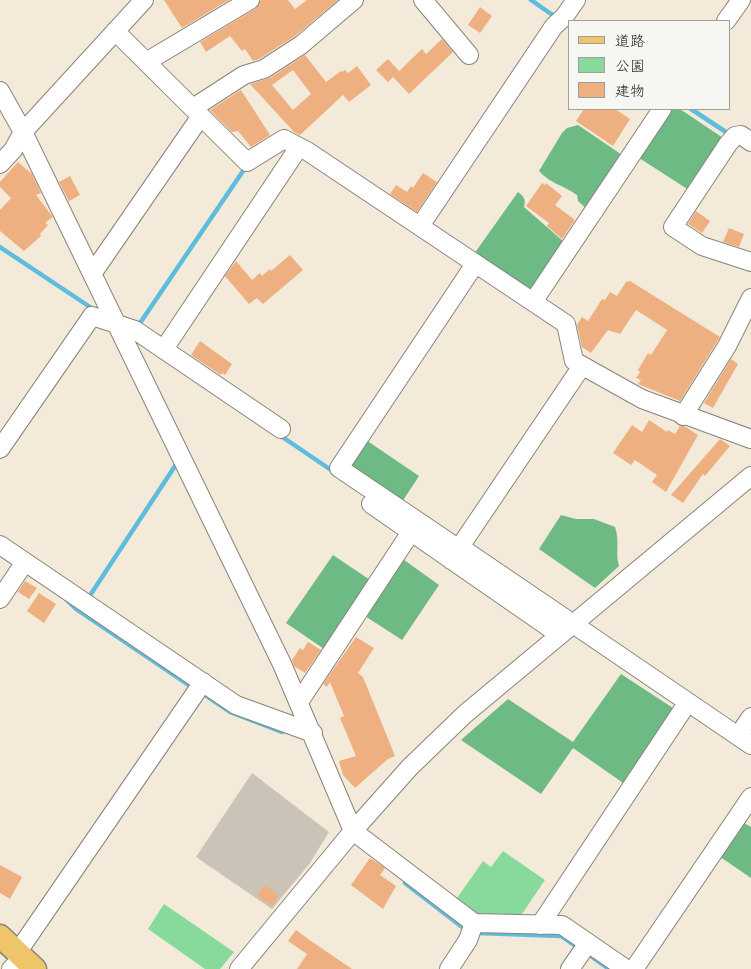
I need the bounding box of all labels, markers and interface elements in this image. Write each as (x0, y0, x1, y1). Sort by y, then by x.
legend (568, 20, 731, 110)
text: 道路 (615, 32, 645, 50)
text: 公園 (615, 57, 645, 75)
text: 建物 (615, 82, 645, 100)

